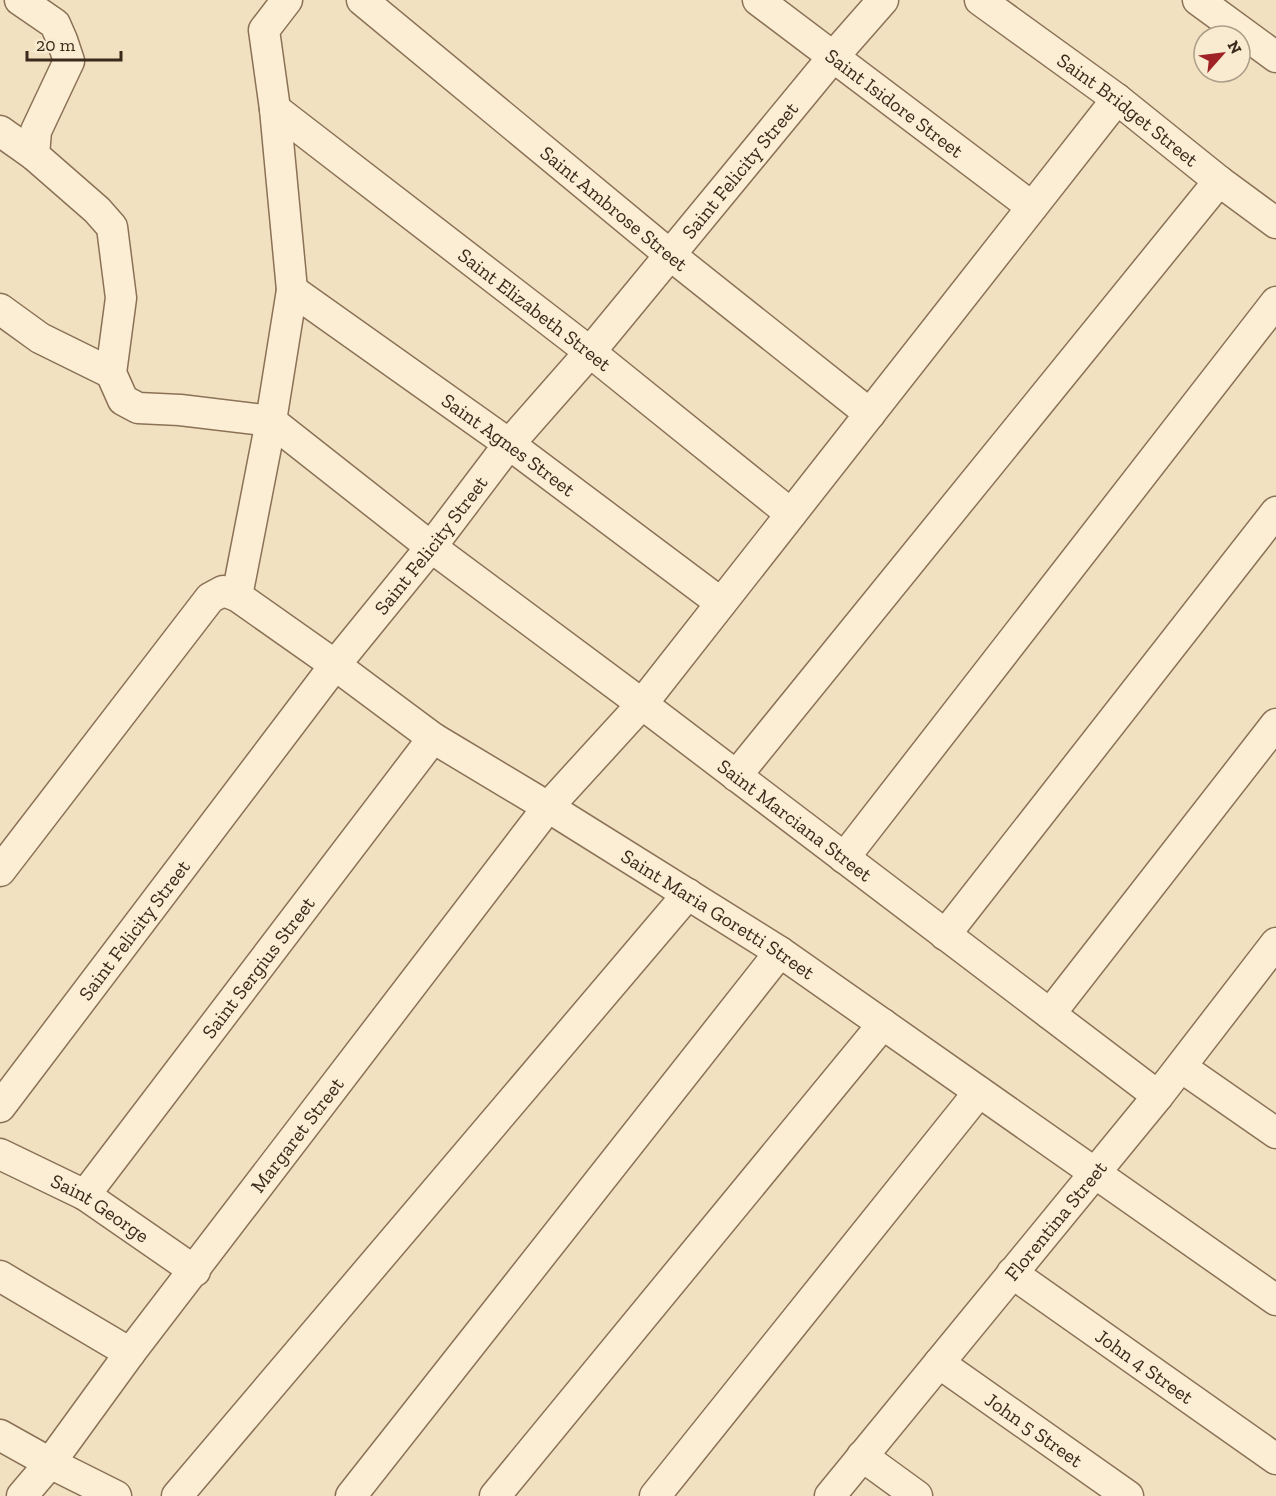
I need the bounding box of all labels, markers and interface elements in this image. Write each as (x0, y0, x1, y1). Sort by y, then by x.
scale bar (27, 24, 122, 62)
north arrow (1192, 24, 1252, 84)
text: 20 m (36, 34, 76, 56)
text: N (1224, 37, 1246, 57)
street label: Saint Isidore Street (821, 43, 969, 163)
street label: Saint Bridget Street (1053, 48, 1203, 172)
street label: Saint Felicity Street (676, 97, 803, 243)
street label: Saint Ambrose Street (535, 141, 693, 276)
street label: Saint Elizabeth Street (453, 243, 616, 377)
street label: Saint Agnes Street (437, 388, 580, 502)
street label: Saint Felicity Street (369, 471, 493, 619)
street label: Saint Marciana Street (713, 754, 877, 887)
street label: Saint Maria Goretti Street (617, 844, 820, 985)
street label: Saint Felicity Street (73, 855, 195, 1005)
street label: Saint Sergius Street (197, 891, 320, 1043)
street label: Margaret Street (245, 1072, 349, 1197)
street label: Florentina Street (1000, 1156, 1112, 1285)
street label: Saint George (47, 1168, 154, 1248)
street label: John 4 Street (1091, 1324, 1198, 1409)
street label: John 5 Street (980, 1387, 1088, 1473)

